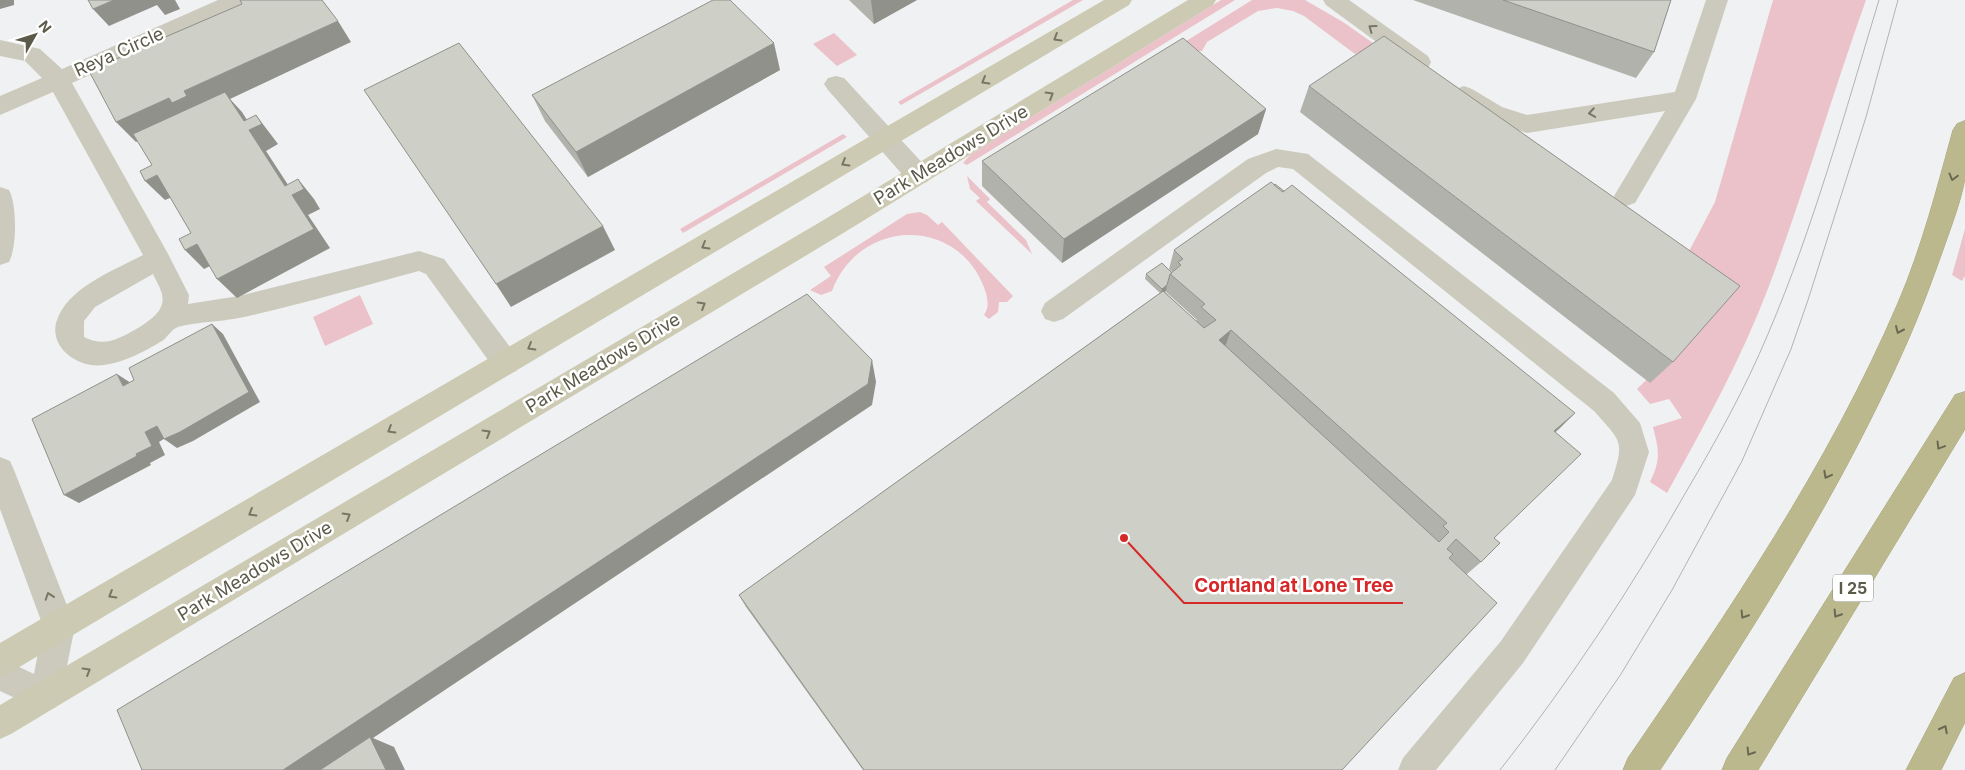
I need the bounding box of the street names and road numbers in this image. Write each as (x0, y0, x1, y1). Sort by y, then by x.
street label: Reya Circle (71, 22, 167, 81)
street label: Park Meadows Drive (870, 100, 1032, 209)
street label: Park Meadows Drive (522, 308, 684, 417)
street label: Park Meadows Drive (174, 516, 336, 625)
road number: I 25 (1833, 574, 1873, 602)

